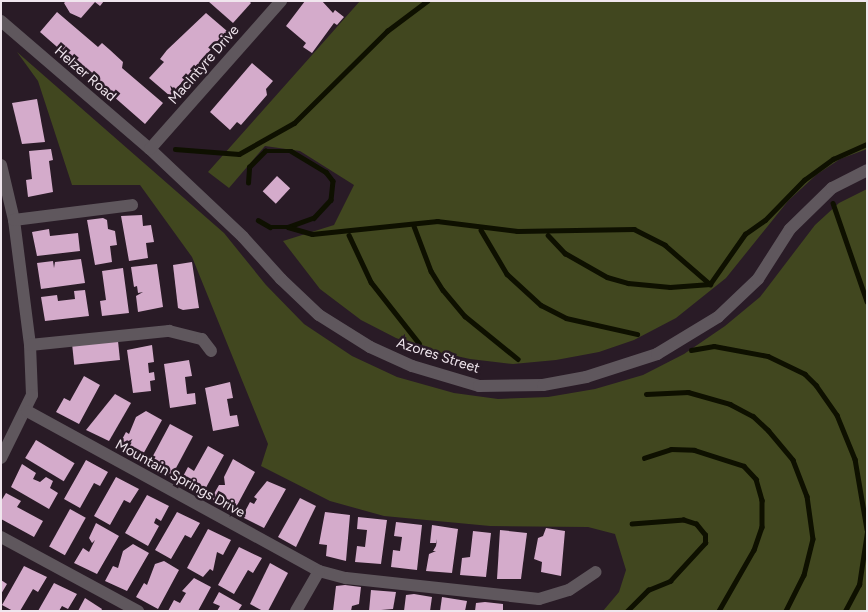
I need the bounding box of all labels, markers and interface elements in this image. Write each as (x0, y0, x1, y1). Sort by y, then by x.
street label: MacIntyre Drive (165, 22, 243, 108)
street label: Helzer Road (51, 43, 119, 105)
street label: Azores Street (394, 335, 482, 377)
street label: Mountain Springs Drive (112, 436, 248, 522)

